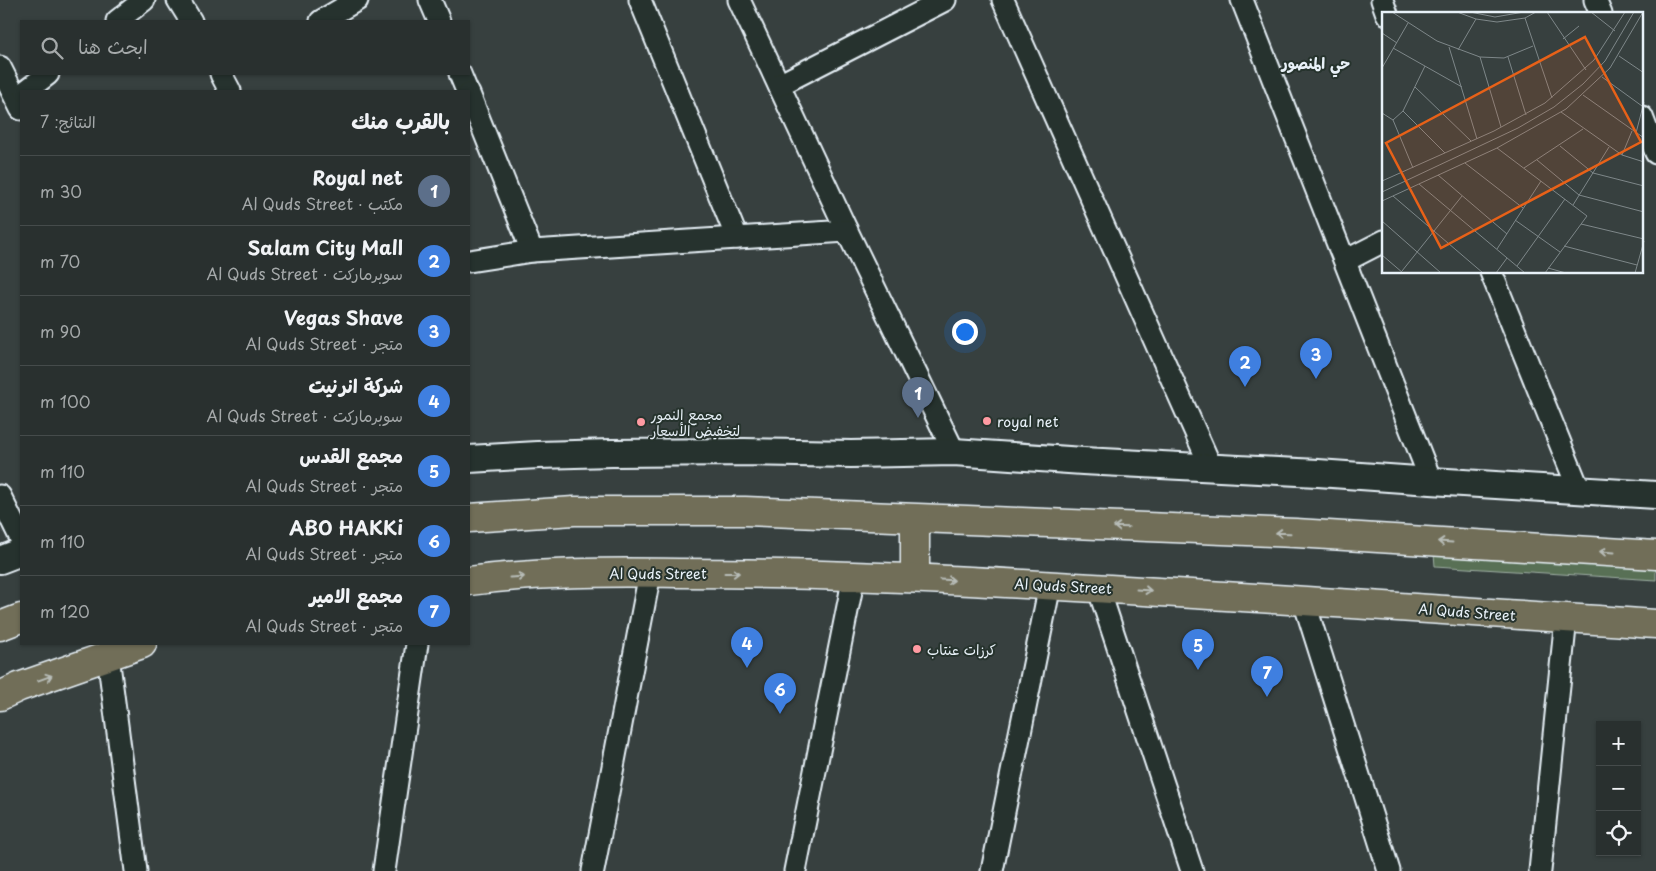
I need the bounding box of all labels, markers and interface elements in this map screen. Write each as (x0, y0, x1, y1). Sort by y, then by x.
inset map (1382, 12, 1644, 274)
search box (20, 20, 470, 75)
text: ابحث هنا (78, 32, 148, 60)
icon: search (38, 34, 66, 62)
district label: حي المنصور (1280, 51, 1350, 78)
text: بالقرب منك (351, 104, 450, 136)
text: النتائج: 7 (40, 109, 96, 133)
text: Royal net (313, 163, 403, 191)
text: 30 m (40, 179, 82, 203)
text: 1 (430, 179, 438, 203)
text: مكتب · Al Quds Street (242, 191, 403, 215)
text: Salam City Mall (248, 233, 403, 261)
text: 70 m (40, 249, 80, 273)
text: 2 (428, 249, 440, 273)
text: سوبرماركت · Al Quds Street (206, 261, 403, 285)
text: Vegas Shave (284, 303, 403, 331)
text: 90 m (40, 319, 81, 343)
text: 3 (429, 319, 439, 343)
your location (952, 319, 978, 345)
text: متجر · Al Quds Street (245, 331, 403, 355)
pin: 3 (1300, 338, 1332, 379)
pin: 2 (1229, 346, 1261, 387)
text: شركة انرنيت (308, 371, 403, 399)
pin: 1 (902, 377, 934, 418)
text: 100 m (40, 389, 90, 413)
text: 4 (429, 389, 439, 413)
text: سوبرماركت · Al Quds Street (206, 403, 403, 427)
place label: مجمع النمور لتخفيض الأسعار (650, 404, 740, 441)
place label: royal net (997, 411, 1059, 432)
marker: royal net (981, 415, 993, 427)
marker: مجمع النمور لتخفيض الأسعار (635, 416, 647, 428)
text: مجمع القدس (300, 441, 403, 469)
text: 110 m (40, 459, 85, 483)
text: 5 (429, 459, 439, 483)
text: متجر · Al Quds Street (245, 473, 403, 497)
text: ABO HAKKi (289, 513, 403, 541)
one-way arrow (1113, 522, 1129, 531)
one-way arrow (1275, 528, 1291, 537)
text: 110 m (40, 529, 85, 553)
text: 6 (428, 529, 440, 553)
one-way arrow (1437, 538, 1453, 547)
text: متجر · Al Quds Street (245, 541, 403, 565)
one-way arrow (1600, 548, 1616, 557)
street label: Al Quds Street (609, 563, 707, 584)
one-way arrow (724, 568, 740, 578)
one-way arrow (509, 573, 525, 582)
street label: Al Quds Street (1014, 573, 1112, 599)
one-way arrow (939, 575, 955, 584)
text: مجمع الامير (310, 581, 403, 609)
one-way arrow (1136, 586, 1152, 595)
street label: Al Quds Street (1418, 598, 1517, 626)
text: 120 m (40, 599, 90, 623)
text: 7 (429, 599, 439, 623)
text: متجر · Al Quds Street (245, 613, 403, 637)
pin: 4 (731, 627, 763, 668)
pin: 5 (1182, 629, 1214, 670)
place label: كرزات عنتاب (927, 639, 996, 660)
marker: كرزات عنتاب (911, 643, 923, 655)
pin: 7 (1251, 656, 1283, 697)
one-way arrow (37, 673, 52, 682)
pin: 6 (764, 673, 796, 714)
map controls (1596, 721, 1641, 856)
button: + (1596, 721, 1641, 766)
button: − (1596, 766, 1641, 811)
button: locate (1596, 811, 1641, 856)

